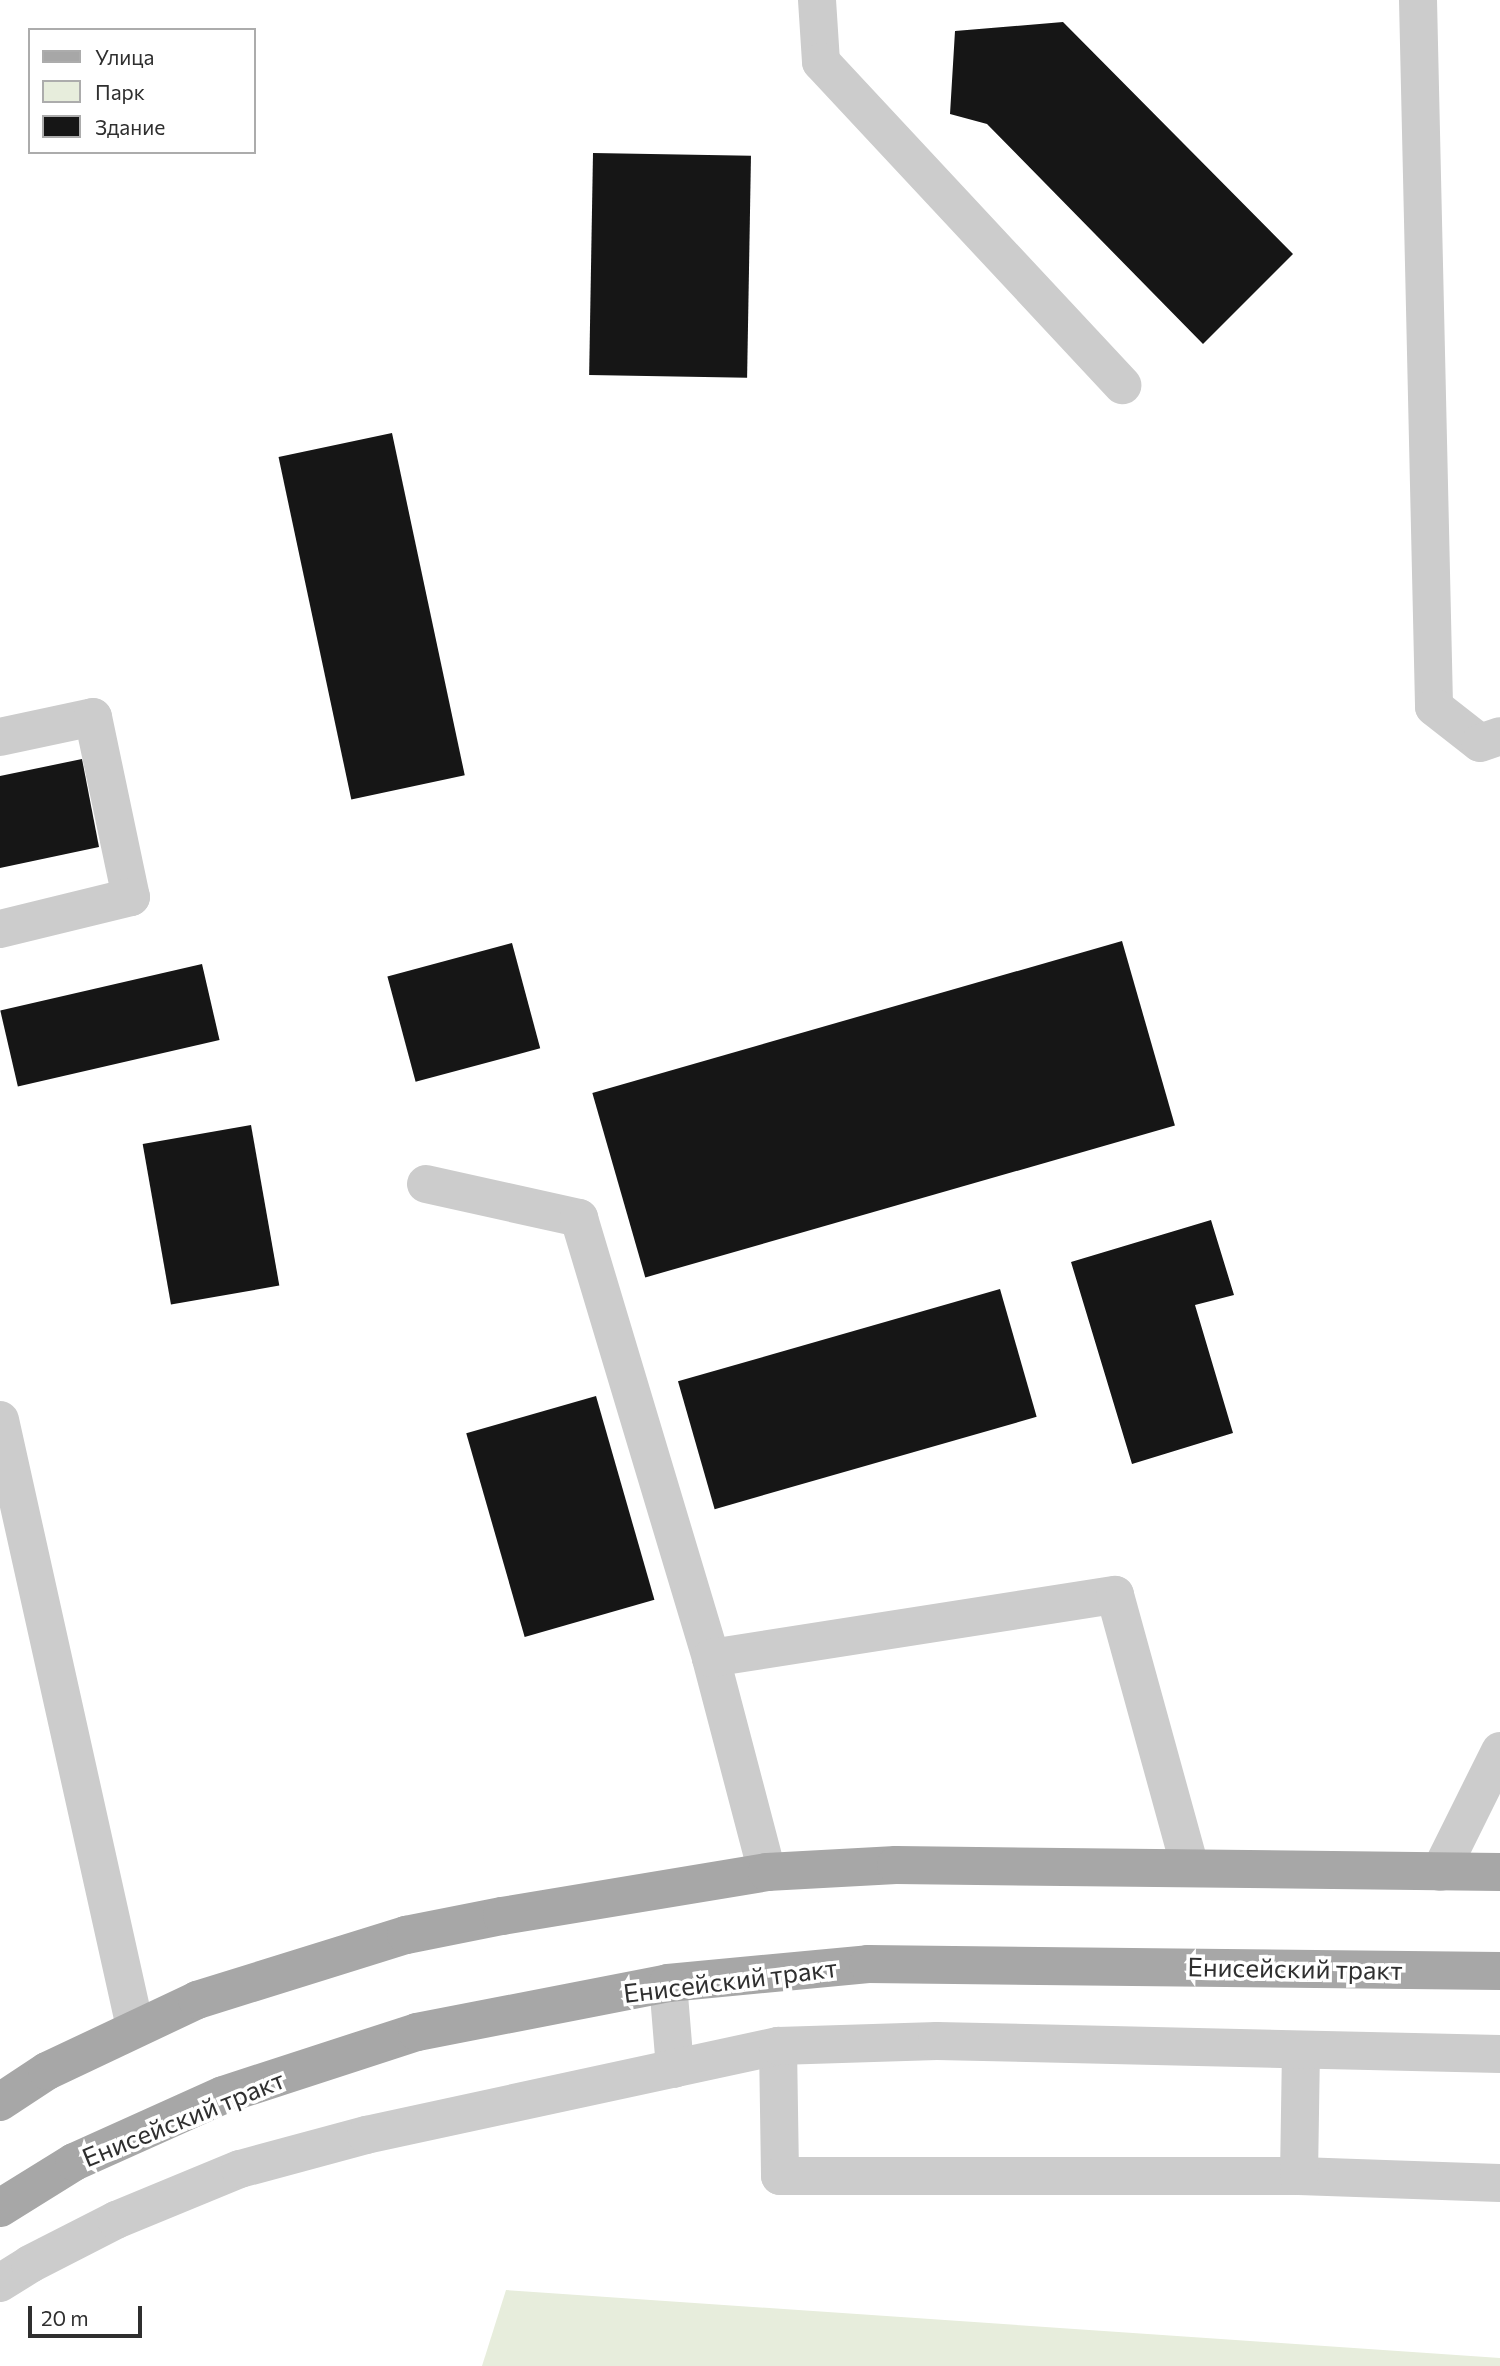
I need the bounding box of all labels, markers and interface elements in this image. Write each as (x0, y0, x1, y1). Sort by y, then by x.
legend (28, 28, 256, 154)
text: Улица (95, 44, 154, 69)
text: Парк (95, 79, 145, 104)
text: Здание (95, 114, 165, 139)
street label: Енисейский тракт (621, 1951, 839, 2009)
street label: Енисейский тракт (1187, 1951, 1403, 1985)
street label: Енисейский тракт (77, 2063, 289, 2173)
scale bar (32, 2292, 145, 2336)
text: 20 m (41, 2305, 89, 2330)

